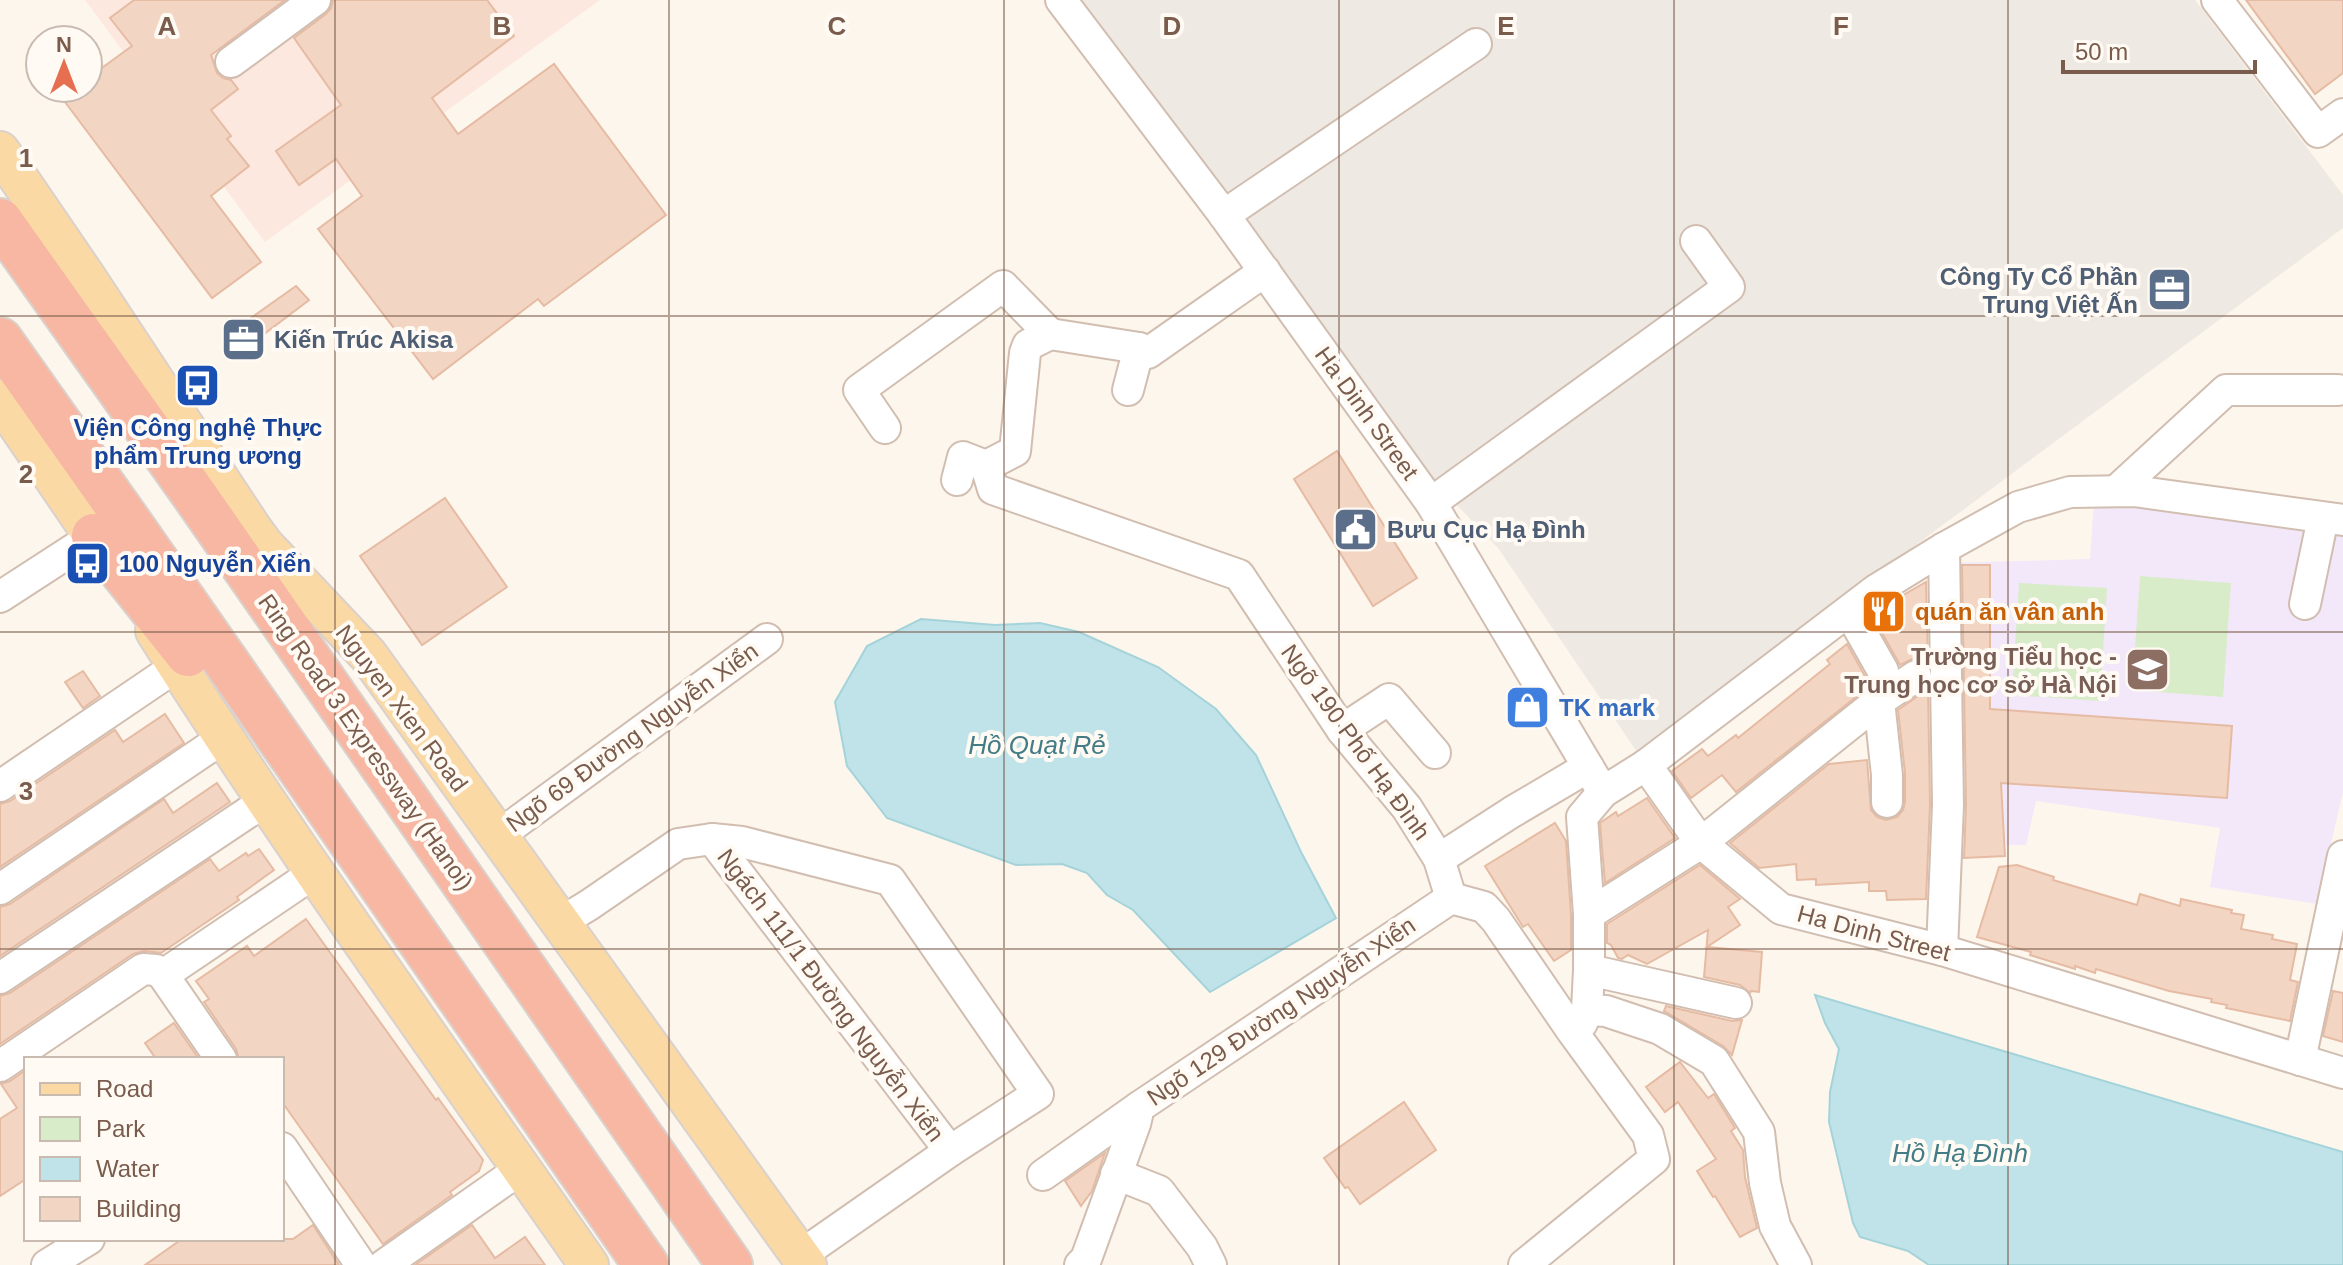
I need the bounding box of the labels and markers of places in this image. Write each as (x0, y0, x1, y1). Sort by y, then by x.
place label: Công Ty Cổ Phần Trung Việt Ấn (1940, 263, 2138, 318)
office icon: Công Ty Cổ Phần Trung Việt Ấn (2145, 266, 2193, 314)
office icon: Kiến Trúc Akisa (219, 315, 267, 363)
place label: Kiến Trúc Akisa (274, 326, 454, 353)
bus stop icon: Viện Công nghệ Thực phẩm Trung ương (174, 361, 222, 409)
place label: Viện Công nghệ Thực phẩm Trung ương (74, 414, 322, 469)
public building icon: Bưu Cục Hạ Đình (1332, 505, 1380, 553)
place label: Bưu Cục Hạ Đình (1387, 516, 1586, 543)
bus stop icon: 100 Nguyễn Xiển (64, 539, 112, 587)
place label: 100 Nguyễn Xiển (119, 550, 311, 577)
restaurant icon: quán ăn vân anh (1860, 587, 1908, 635)
place label: quán ăn vân anh (1915, 598, 2104, 625)
place label: Trường Tiểu học - Trung học cơ sở Hà Nội (1844, 643, 2117, 698)
school or university icon: Trường Tiểu học - Trung học cơ sở Hà Nội (2124, 646, 2172, 694)
shop icon: TK mark (1504, 683, 1552, 731)
place label: TK mark (1559, 694, 1656, 721)

